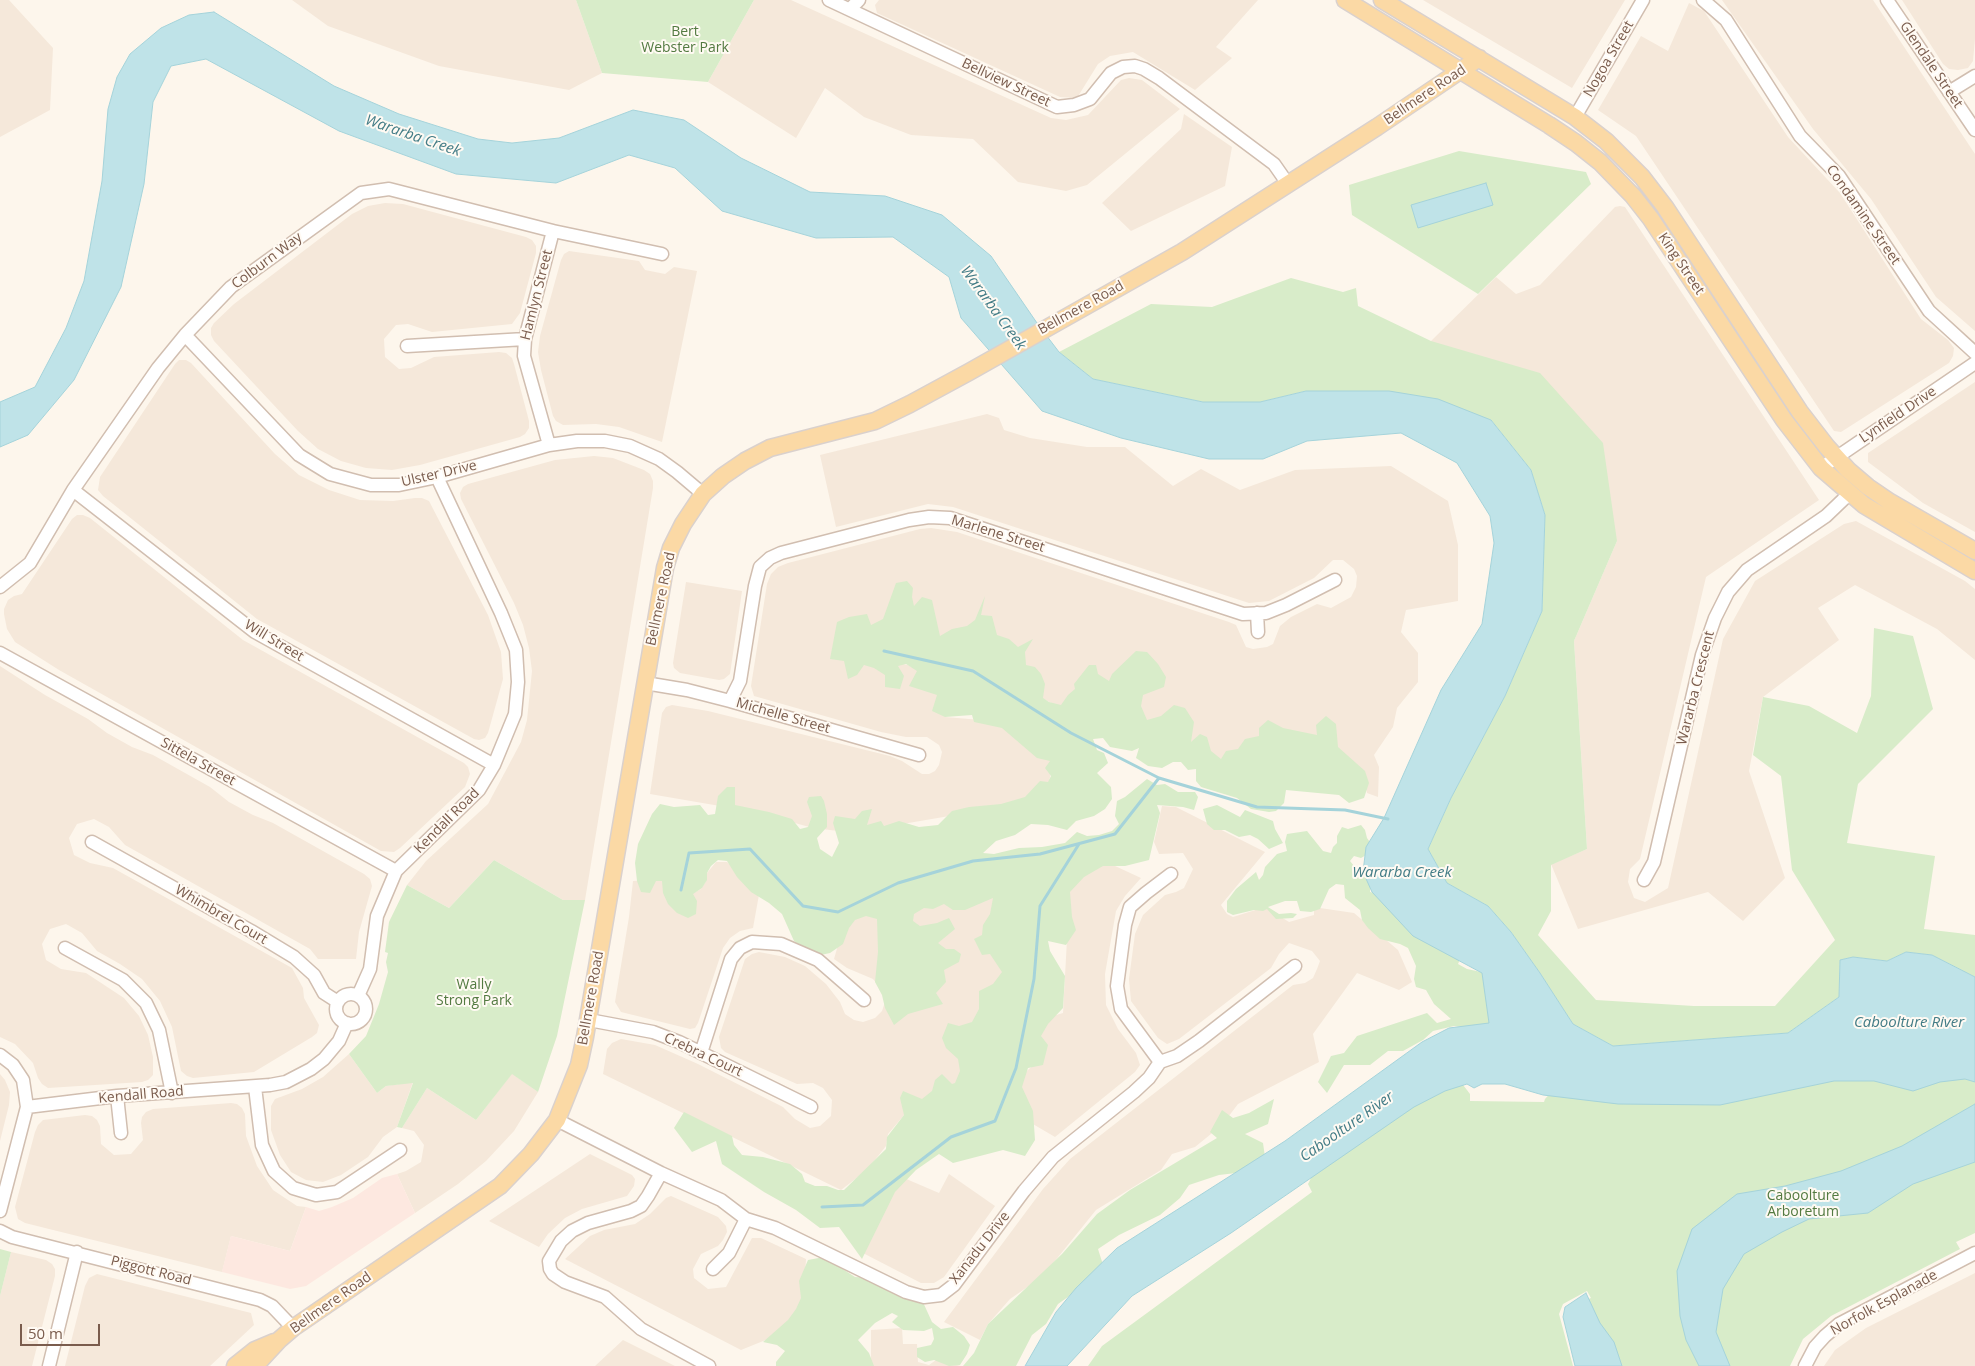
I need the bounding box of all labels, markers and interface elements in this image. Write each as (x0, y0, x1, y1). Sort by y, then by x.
street label: Nogoa Street (1580, 18, 1638, 100)
street label: Glendale Street (1896, 19, 1966, 111)
park label: Bert Webster Park (641, 24, 729, 56)
street label: Bellview Street (959, 55, 1053, 111)
street label: Bellmere Road (1381, 61, 1469, 129)
water label: Wararba Creek (363, 111, 463, 161)
street label: Condamine Street (1822, 162, 1904, 268)
street label: Colburn Way (229, 229, 305, 293)
street label: King Street (1654, 230, 1708, 298)
street label: Hamlyn Street (518, 248, 556, 342)
water label: Wararba Creek (956, 262, 1030, 354)
street label: Bellmere Road (1035, 278, 1127, 338)
street label: Lynfield Drive (1856, 383, 1940, 447)
street label: Ulster Drive (400, 457, 478, 491)
street label: Marlene Street (949, 512, 1047, 556)
street label: Bellmere Road (643, 551, 679, 647)
street label: Will Street (241, 617, 307, 665)
street label: Wararba Crescent (1674, 629, 1718, 747)
street label: Michelle Street (734, 695, 832, 737)
street label: Sittela Street (158, 735, 238, 789)
street label: Kendall Road (411, 785, 483, 857)
water label: Wararba Creek (1352, 864, 1452, 882)
street label: Whimbrel Court (172, 882, 270, 948)
street label: Bellmere Road (574, 950, 608, 1046)
park label: Wally Strong Park (436, 977, 512, 1010)
water label: Caboolture River (1854, 1014, 1964, 1032)
street label: Crebra Court (661, 1030, 745, 1080)
street label: Kendall Road (98, 1083, 184, 1107)
water label: Caboolture River (1297, 1088, 1397, 1166)
park label: Caboolture Arboretum (1767, 1188, 1839, 1220)
street label: Xanadu Drive (947, 1208, 1013, 1288)
street label: Piggott Road (109, 1253, 193, 1289)
street label: Norfolk Esplanade (1828, 1267, 1940, 1339)
street label: Bellmere Road (287, 1269, 375, 1337)
scale bar (22, 1314, 102, 1346)
text: 50 m (28, 1323, 63, 1343)

